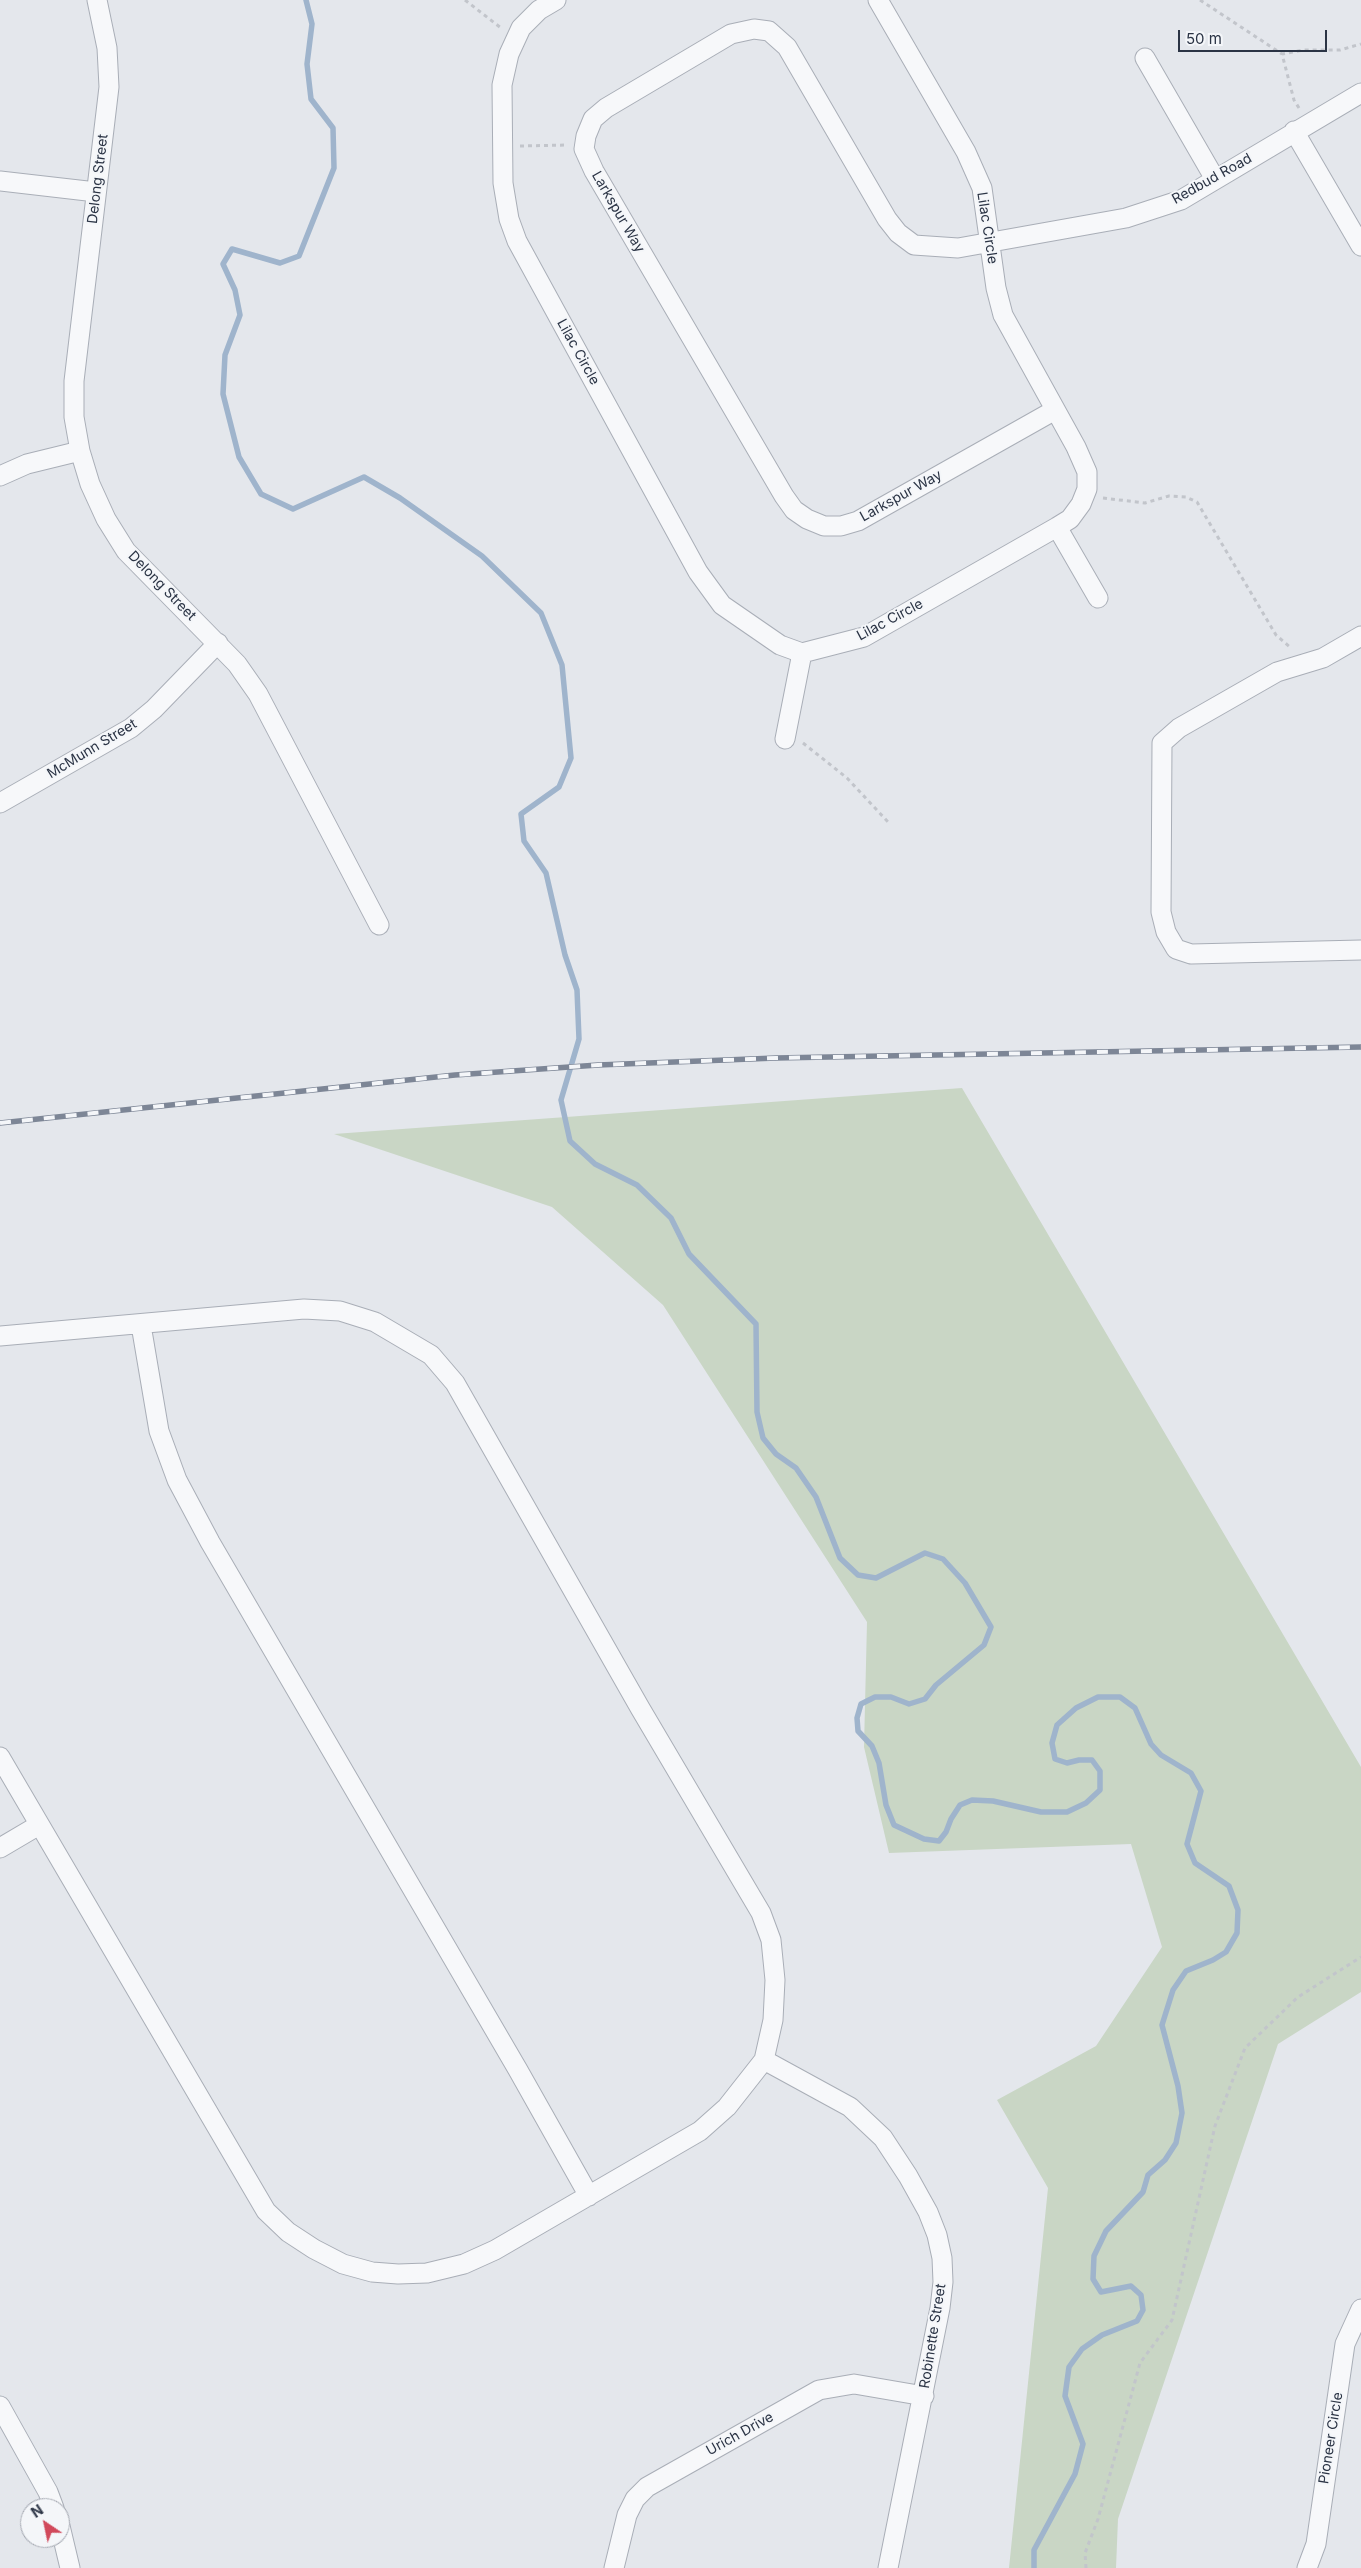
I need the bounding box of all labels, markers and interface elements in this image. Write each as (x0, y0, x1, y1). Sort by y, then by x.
scale bar (1181, 20, 1330, 52)
text: 50 m (1186, 29, 1222, 48)
street label: Delong Street (84, 133, 112, 225)
street label: Redbud Road (1169, 150, 1255, 208)
street label: Larkspur Way (588, 168, 648, 256)
street label: Lilac Circle (973, 191, 1001, 265)
street label: Lilac Circle (553, 316, 603, 388)
street label: Larkspur Way (857, 467, 945, 525)
street label: Delong Street (125, 548, 199, 624)
street label: Lilac Circle (854, 596, 926, 644)
street label: McMunn Street (44, 716, 140, 782)
street label: Robinette Street (916, 2282, 950, 2390)
street label: Pioneer Circle (1315, 2391, 1347, 2485)
street label: Urich Drive (703, 2409, 777, 2459)
north arrow (20, 2498, 70, 2548)
text: N (28, 2501, 46, 2521)

